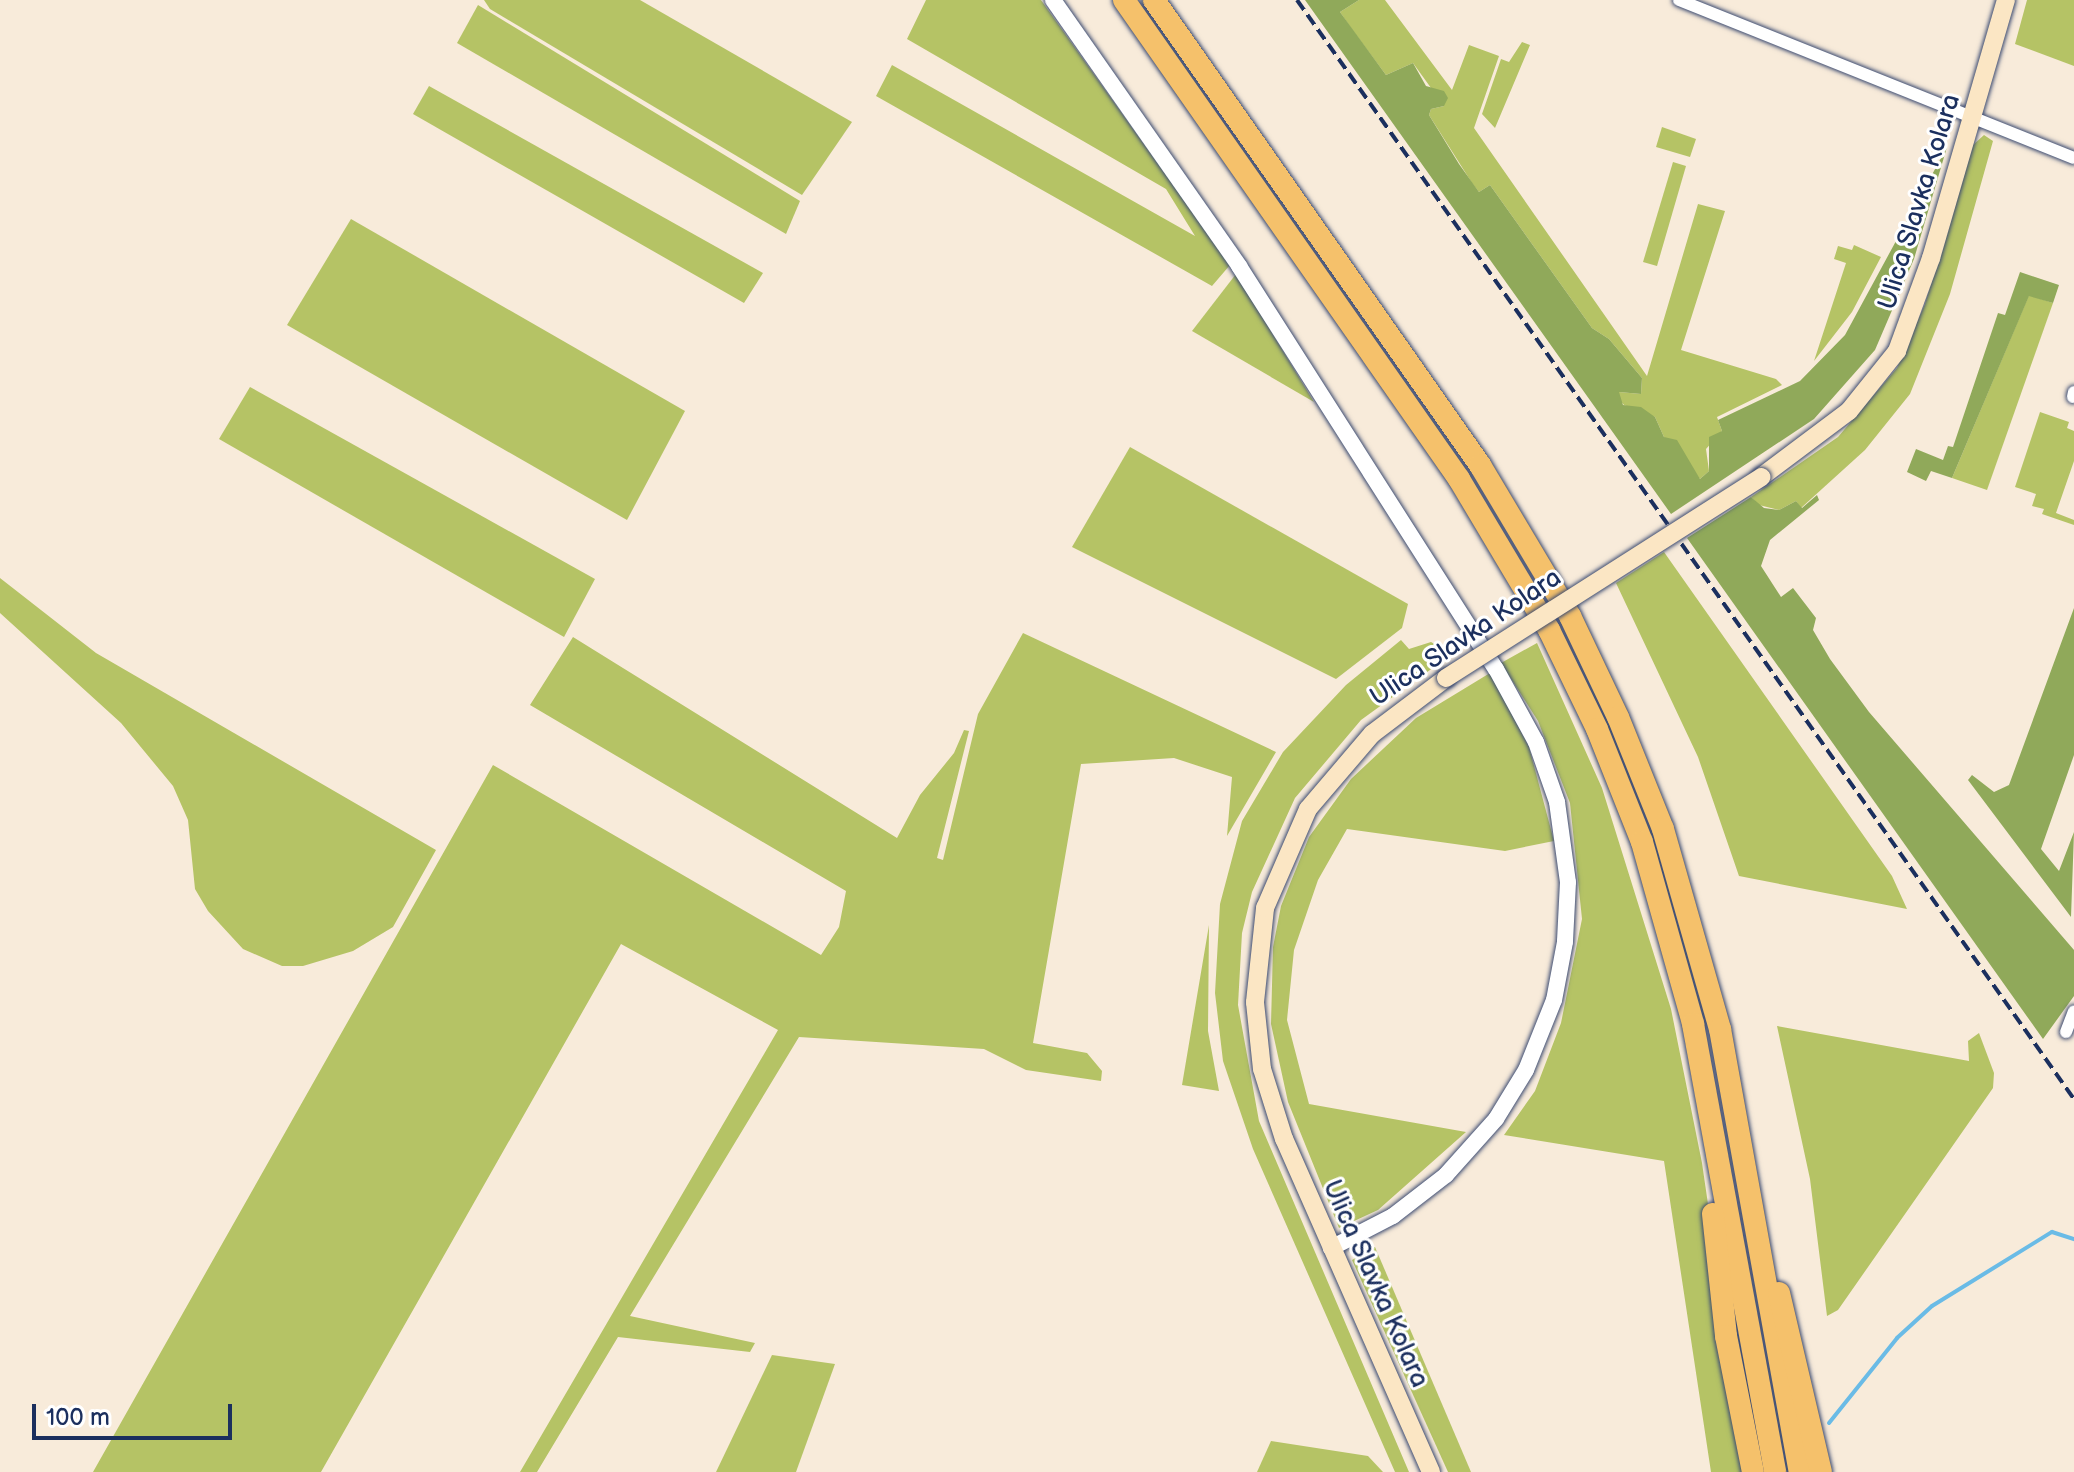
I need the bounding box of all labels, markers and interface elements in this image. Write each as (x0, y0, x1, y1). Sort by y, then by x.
street label: Ulica Slavka Kolara (1872, 90, 1968, 314)
street label: Ulica Slavka Kolara (1364, 562, 1568, 714)
street label: Ulica Slavka Kolara (1315, 1175, 1435, 1393)
scale bar (36, 1388, 236, 1438)
text: 100 m (46, 1403, 110, 1432)

